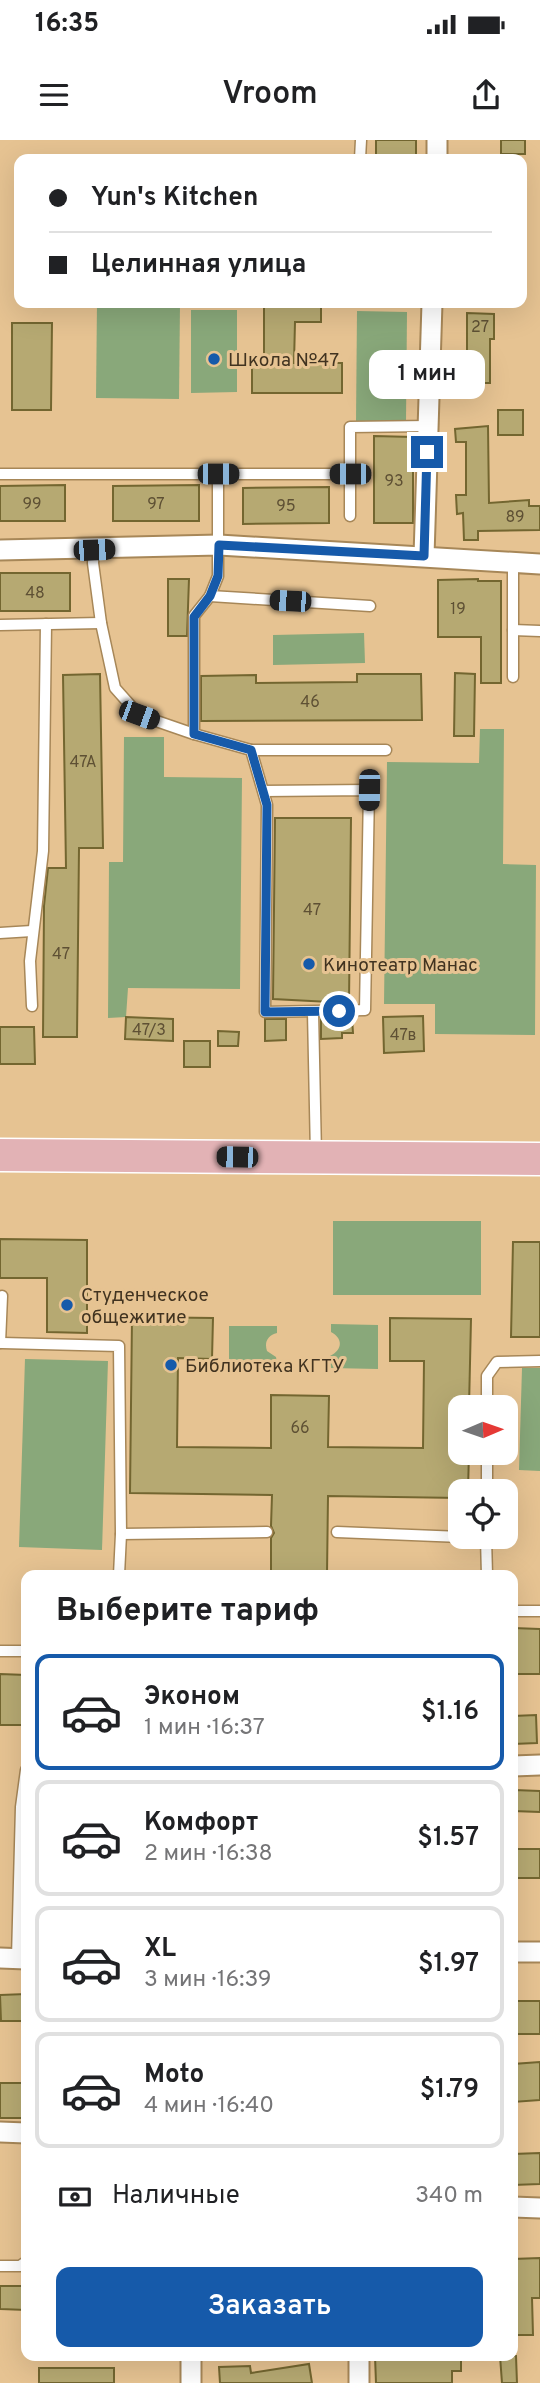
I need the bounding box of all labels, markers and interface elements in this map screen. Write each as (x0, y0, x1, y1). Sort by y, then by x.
text: 16:35 (35, 8, 99, 41)
text: Vroom (222, 75, 318, 115)
icon: menu (35, 76, 73, 114)
icon: share (467, 76, 505, 114)
text: Yun's Kitchen (91, 182, 258, 215)
text: Целинная улица (91, 249, 306, 282)
house number: 27 (471, 318, 489, 338)
place label: Школа №47 (228, 349, 339, 373)
callout: 1 мин (369, 350, 485, 400)
marker: Школа №47 (206, 351, 222, 367)
text: 1 мин (398, 360, 456, 389)
route end (411, 436, 443, 468)
car (198, 464, 240, 485)
car (330, 464, 372, 485)
house number: 93 (384, 472, 404, 492)
house number: 99 (22, 495, 42, 515)
house number: 97 (147, 495, 165, 515)
house number: 95 (276, 497, 296, 517)
house number: 89 (505, 508, 525, 528)
car (73, 539, 116, 561)
house number: 48 (25, 584, 45, 604)
car (269, 589, 312, 613)
house number: 19 (450, 600, 466, 620)
house number: 46 (300, 693, 320, 713)
car (116, 698, 163, 732)
house number: 47А (69, 753, 97, 773)
car (359, 769, 380, 811)
house number: 47 (303, 901, 321, 921)
house number: 47 (52, 945, 70, 965)
place label: Кинотеатр Манас (323, 954, 478, 978)
marker: Кинотеатр Манас (301, 956, 317, 972)
route start (323, 995, 355, 1027)
house number: 47/3 (132, 1021, 166, 1041)
house number: 47в (390, 1026, 416, 1046)
car (216, 1146, 259, 1168)
place label: Студенческое общежитие (81, 1284, 209, 1330)
marker: Студенческое общежитие (59, 1297, 75, 1313)
place label: Библиотека КГТУ (185, 1355, 344, 1379)
marker: Библиотека КГТУ (163, 1357, 179, 1373)
north arrow (448, 1395, 518, 1465)
map controls (448, 1395, 518, 1549)
house number: 66 (290, 1419, 310, 1439)
button: locate (448, 1479, 518, 1549)
text: Выберите тариф (56, 1592, 319, 1632)
icon: car (60, 1681, 123, 1744)
text: Эконом (144, 1681, 240, 1714)
text: $1.16 (421, 1696, 479, 1729)
text: 1 мин · 16:37 (144, 1714, 265, 1743)
icon: car (60, 1807, 123, 1870)
text: Комфорт (144, 1807, 258, 1840)
text: $1.57 (417, 1822, 479, 1855)
text: 2 мин · 16:38 (144, 1840, 273, 1869)
icon: car (60, 1933, 123, 1996)
text: XL (144, 1933, 176, 1966)
text: $1.97 (418, 1948, 479, 1981)
text: 3 мин · 16:39 (144, 1966, 272, 1995)
icon: car (60, 2059, 123, 2122)
text: Moto (144, 2059, 204, 2092)
text: $1.79 (420, 2074, 479, 2107)
text: 4 мин · 16:40 (144, 2092, 274, 2121)
icon: cash (56, 2178, 94, 2216)
text: Наличные (112, 2180, 240, 2213)
text: 340 m (415, 2182, 483, 2211)
button: Заказать (56, 2267, 483, 2347)

